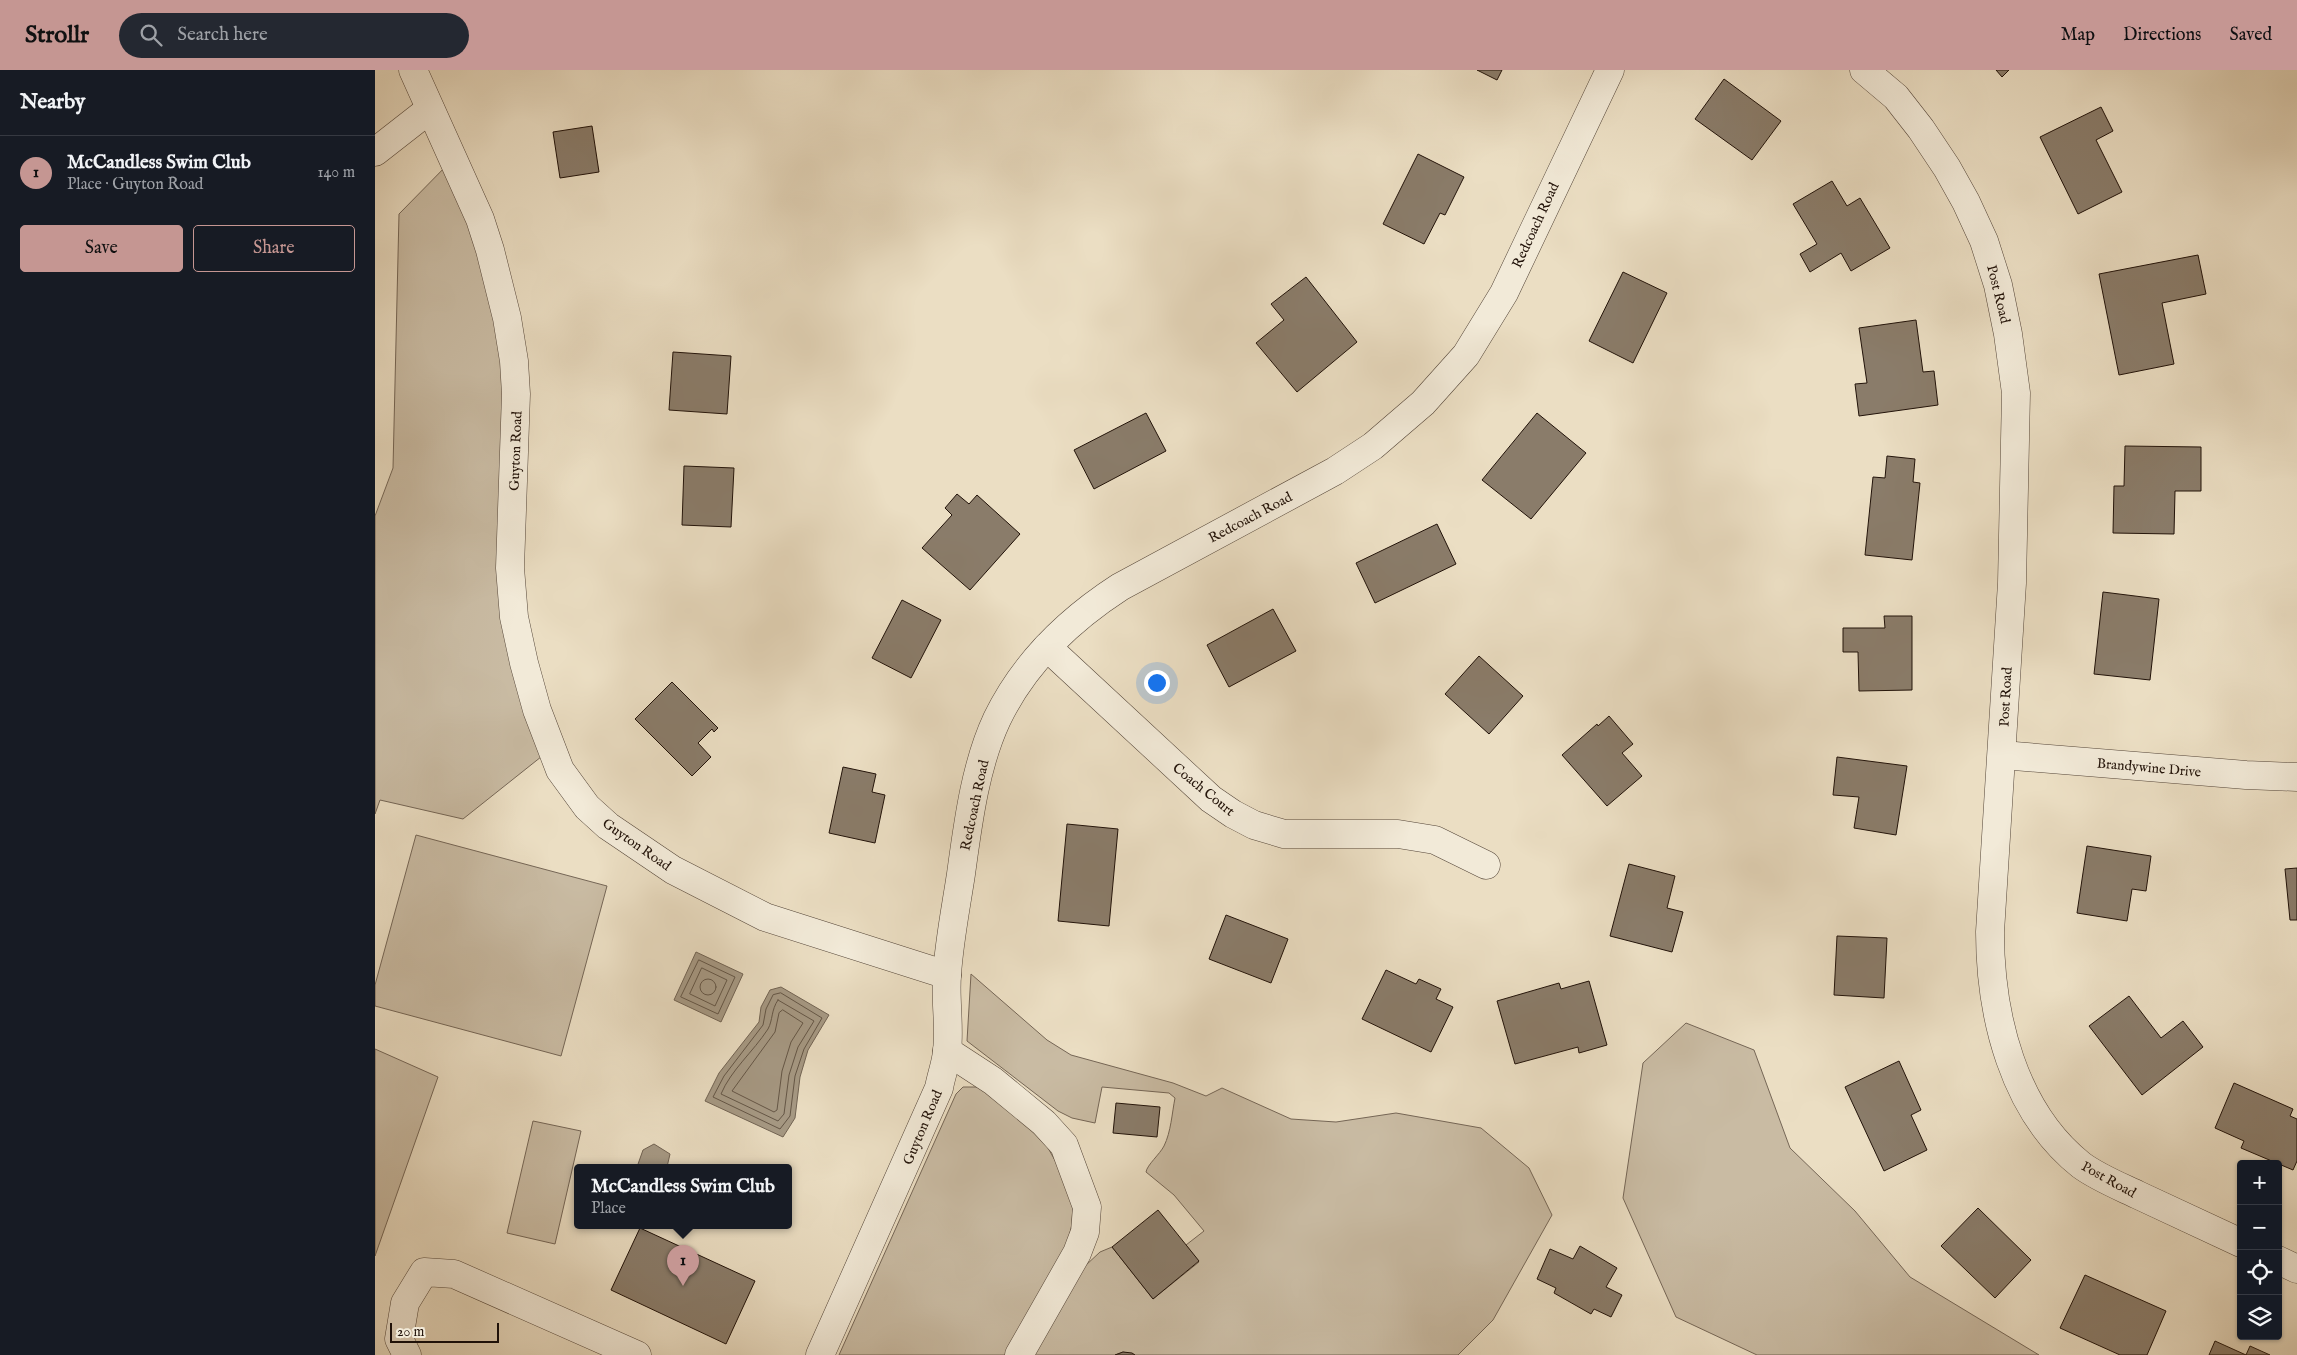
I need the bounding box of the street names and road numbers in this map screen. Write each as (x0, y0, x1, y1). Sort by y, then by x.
street label: Redcoach Road (1508, 179, 1564, 271)
street label: Post Road (1982, 263, 2014, 326)
street label: Guyton Road (506, 410, 526, 491)
street label: Redcoach Road (1206, 488, 1296, 547)
street label: Post Road (1995, 666, 2017, 727)
street label: Brandywine Drive (2096, 754, 2202, 782)
street label: Redcoach Road (957, 758, 993, 852)
street label: Coach Court (1169, 759, 1238, 820)
street label: Guyton Road (599, 815, 675, 875)
street label: Guyton Road (899, 1087, 947, 1168)
street label: Post Road (2078, 1158, 2139, 1202)

